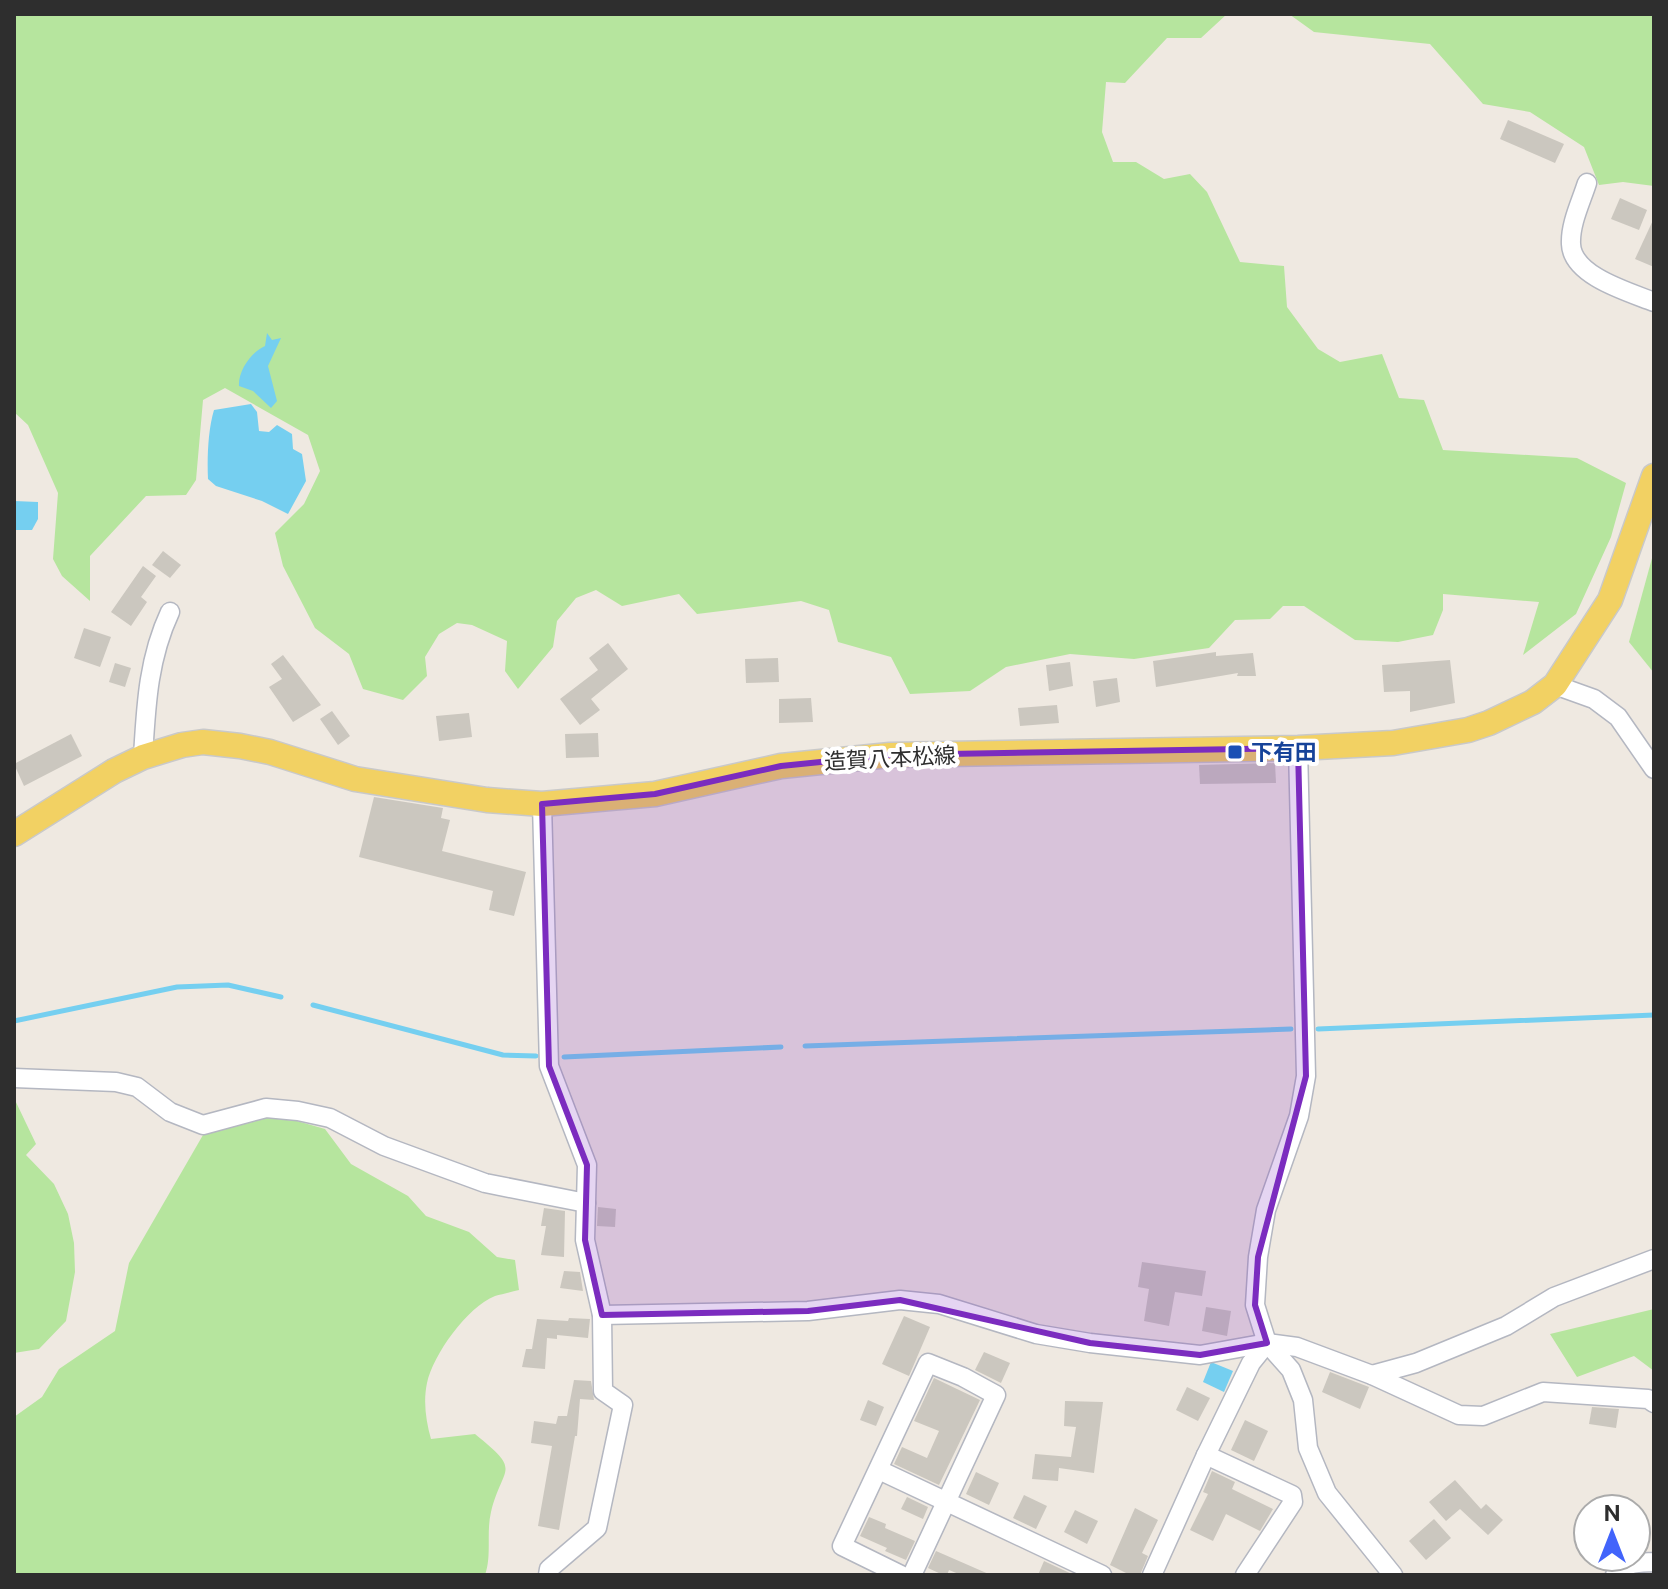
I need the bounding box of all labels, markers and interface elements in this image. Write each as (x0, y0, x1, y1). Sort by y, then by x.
place label: 下有田 (1251, 739, 1317, 765)
street label: 造賀八本松線 (823, 742, 957, 774)
marker: 下有田 (1226, 743, 1244, 761)
north arrow (1572, 1493, 1652, 1573)
text: N (1603, 1500, 1621, 1526)

